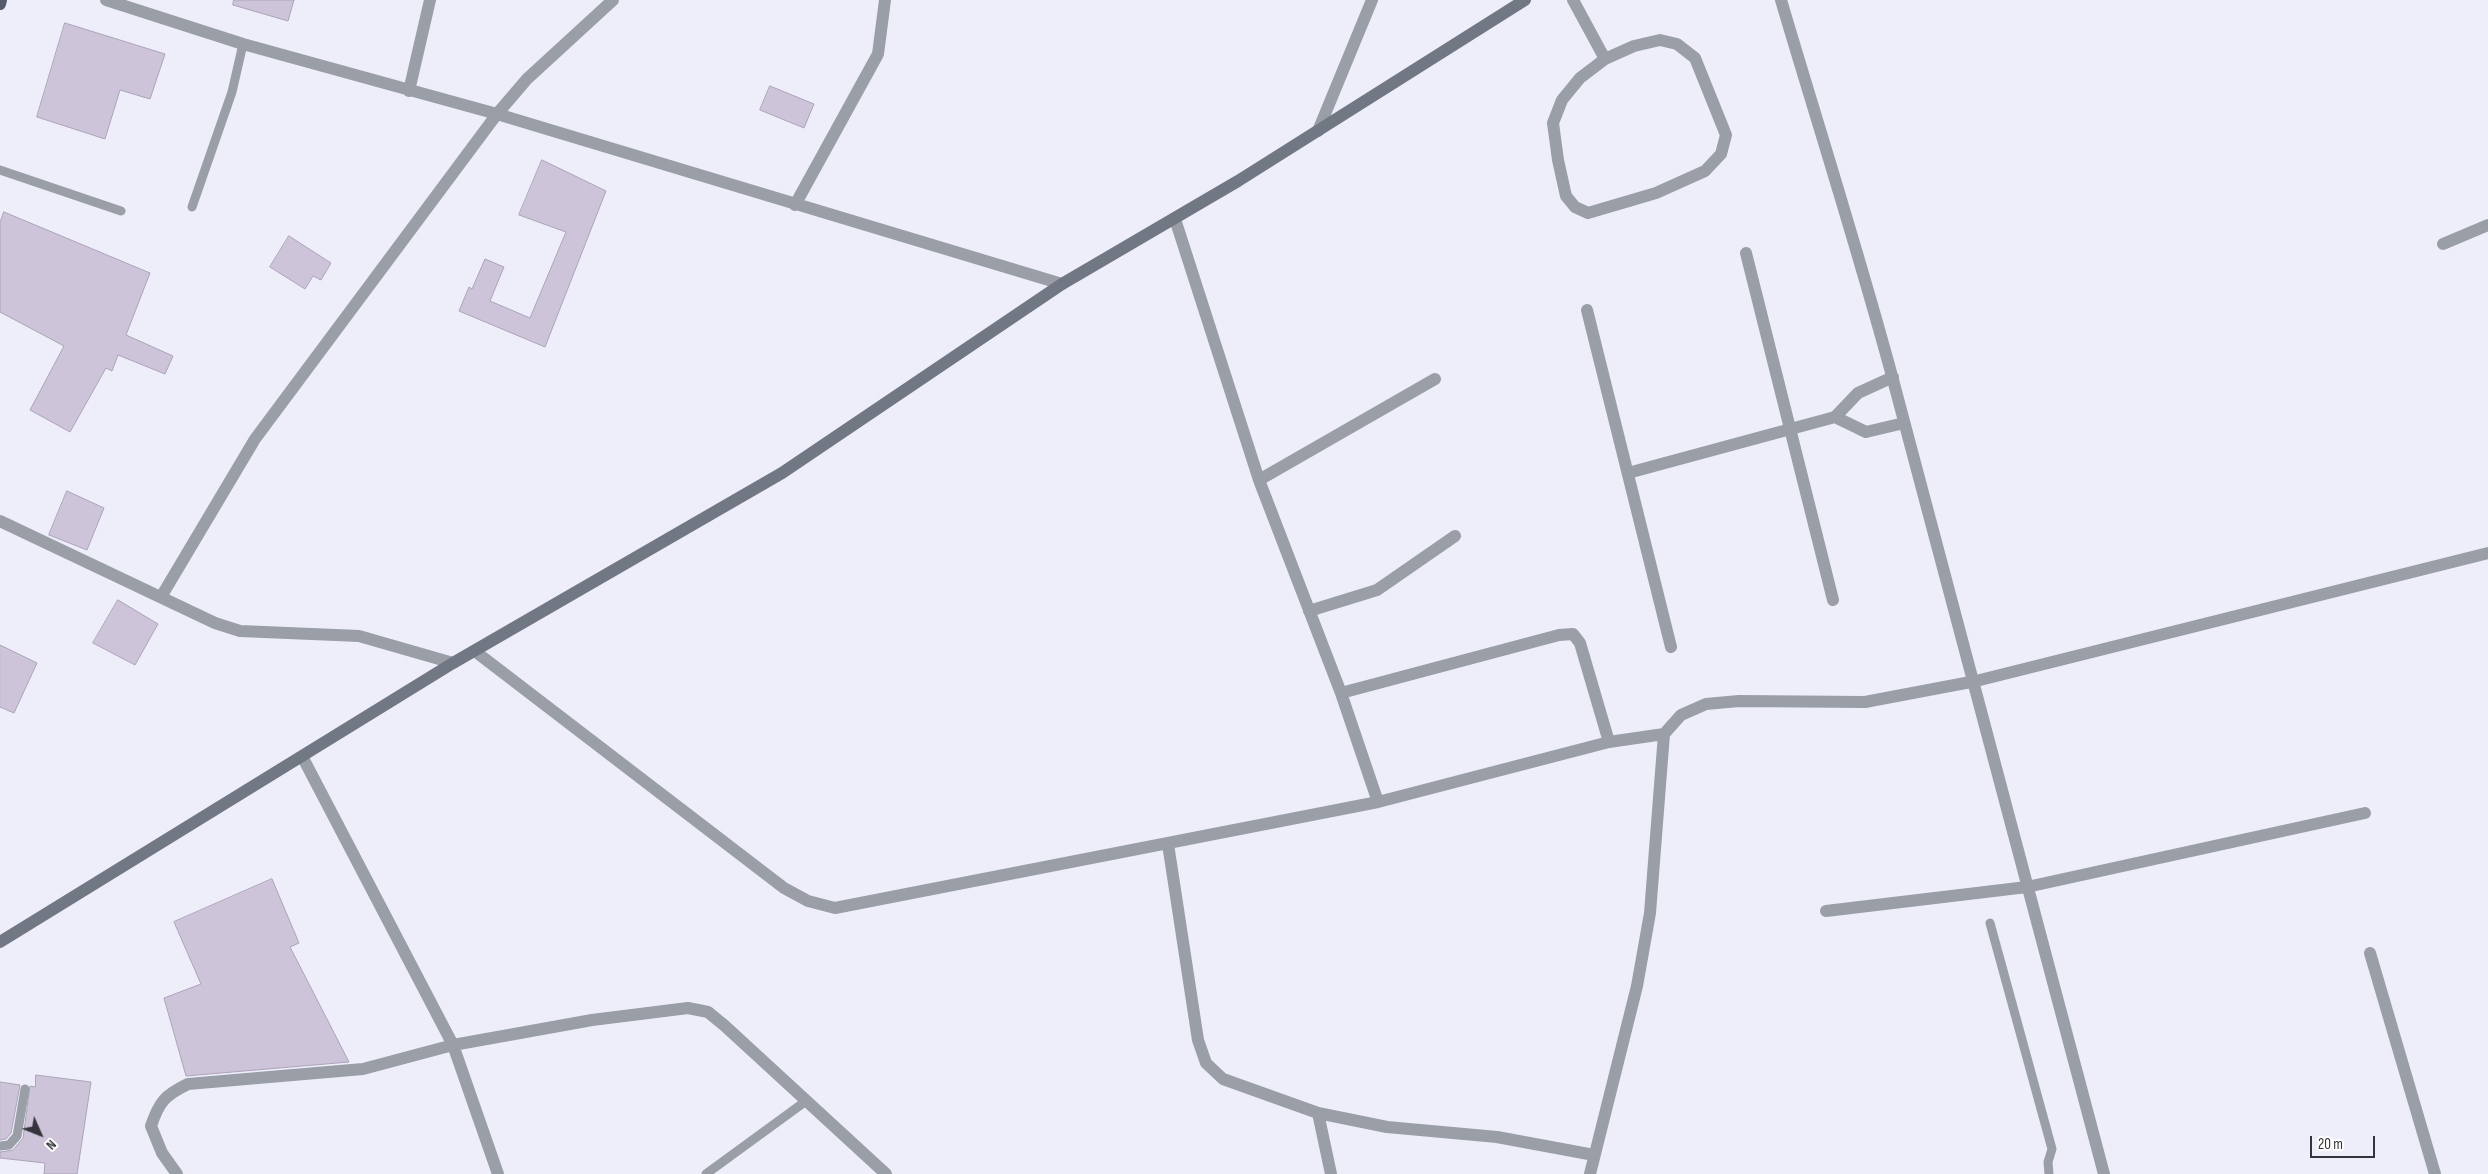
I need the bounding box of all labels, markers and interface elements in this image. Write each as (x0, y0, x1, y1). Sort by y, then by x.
north arrow (15, 1109, 65, 1159)
scale bar (2313, 1126, 2378, 1158)
text: 20 m (2318, 1135, 2343, 1154)
text: N (42, 1136, 60, 1153)

